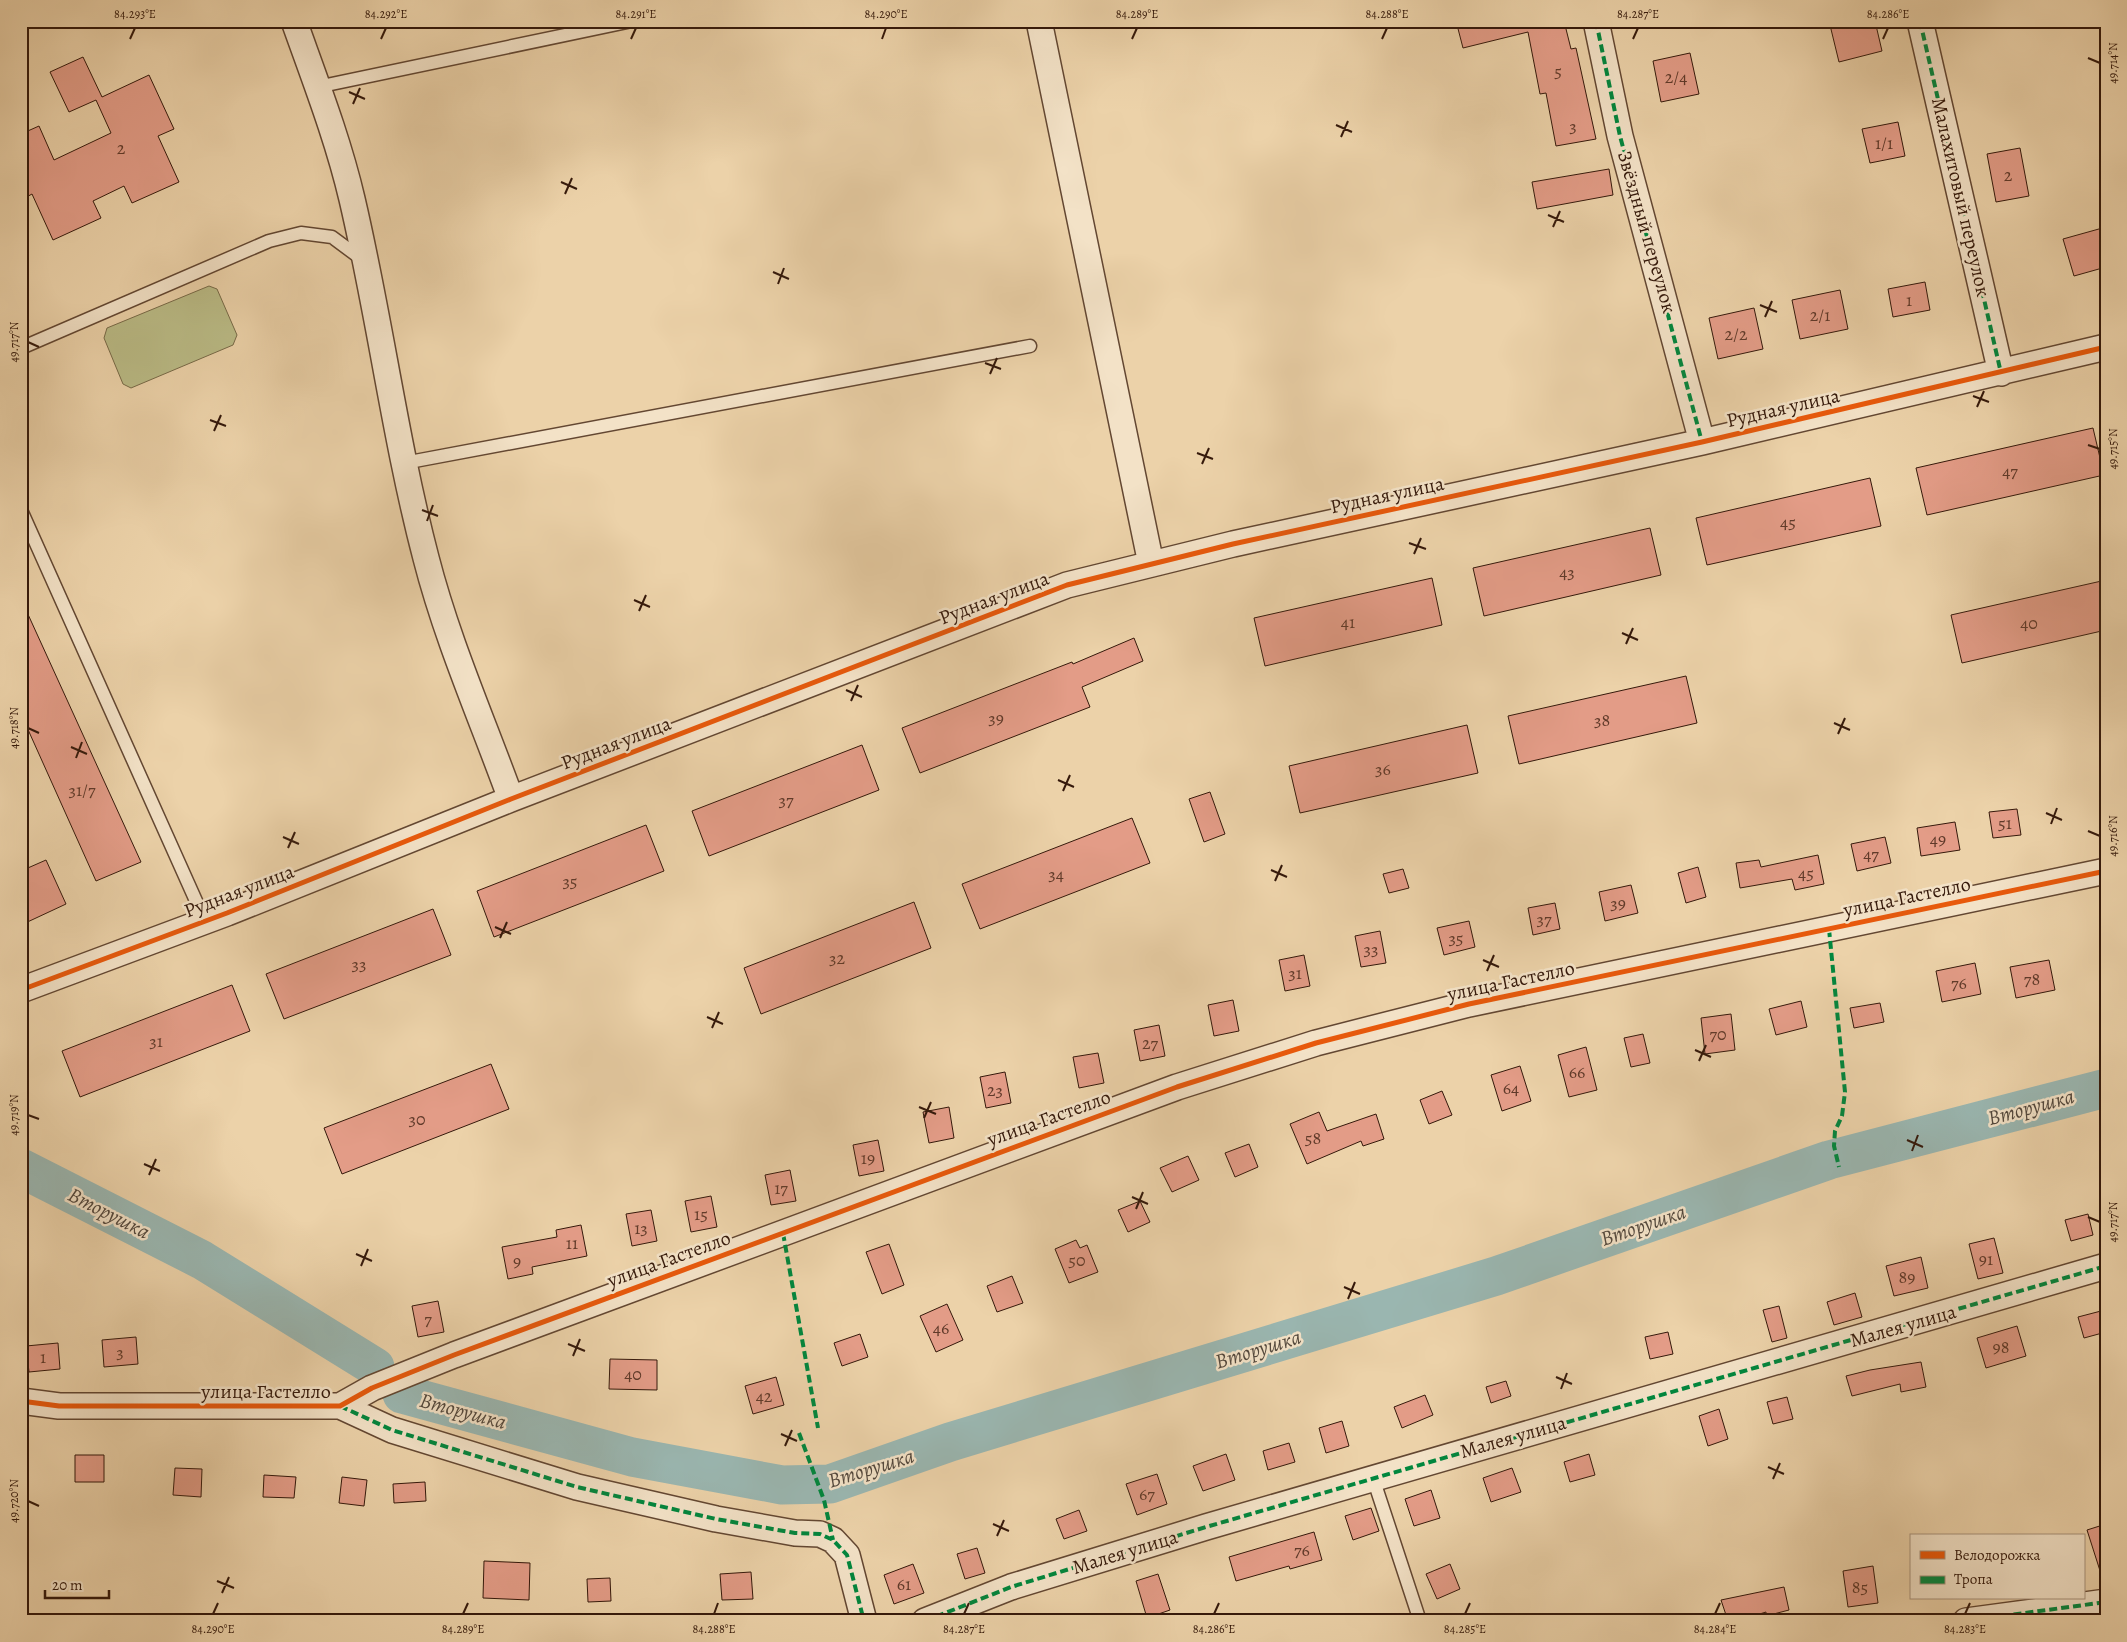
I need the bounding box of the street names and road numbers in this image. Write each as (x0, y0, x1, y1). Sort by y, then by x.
street label: Малахитовый переулок (1925, 95, 1997, 299)
street label: Звёздный переулок (1611, 148, 1683, 316)
street label: Рудная улица (1724, 382, 1843, 434)
street label: Рудная улица (1328, 470, 1447, 520)
street label: Рудная улица (935, 564, 1054, 631)
street label: Рудная улица (557, 709, 676, 776)
street label: Рудная улица (180, 857, 299, 924)
street label: улица Гастелло (1840, 870, 1973, 924)
street label: улица Гастелло (1444, 954, 1577, 1008)
street label: улица Гастелло (983, 1083, 1114, 1153)
street label: улица Гастелло (603, 1224, 734, 1294)
street label: Малея улица (1847, 1298, 1960, 1354)
street label: улица Гастелло (200, 1378, 331, 1405)
street label: Малея улица (1457, 1409, 1570, 1465)
street label: Малея улица (1069, 1523, 1182, 1581)

